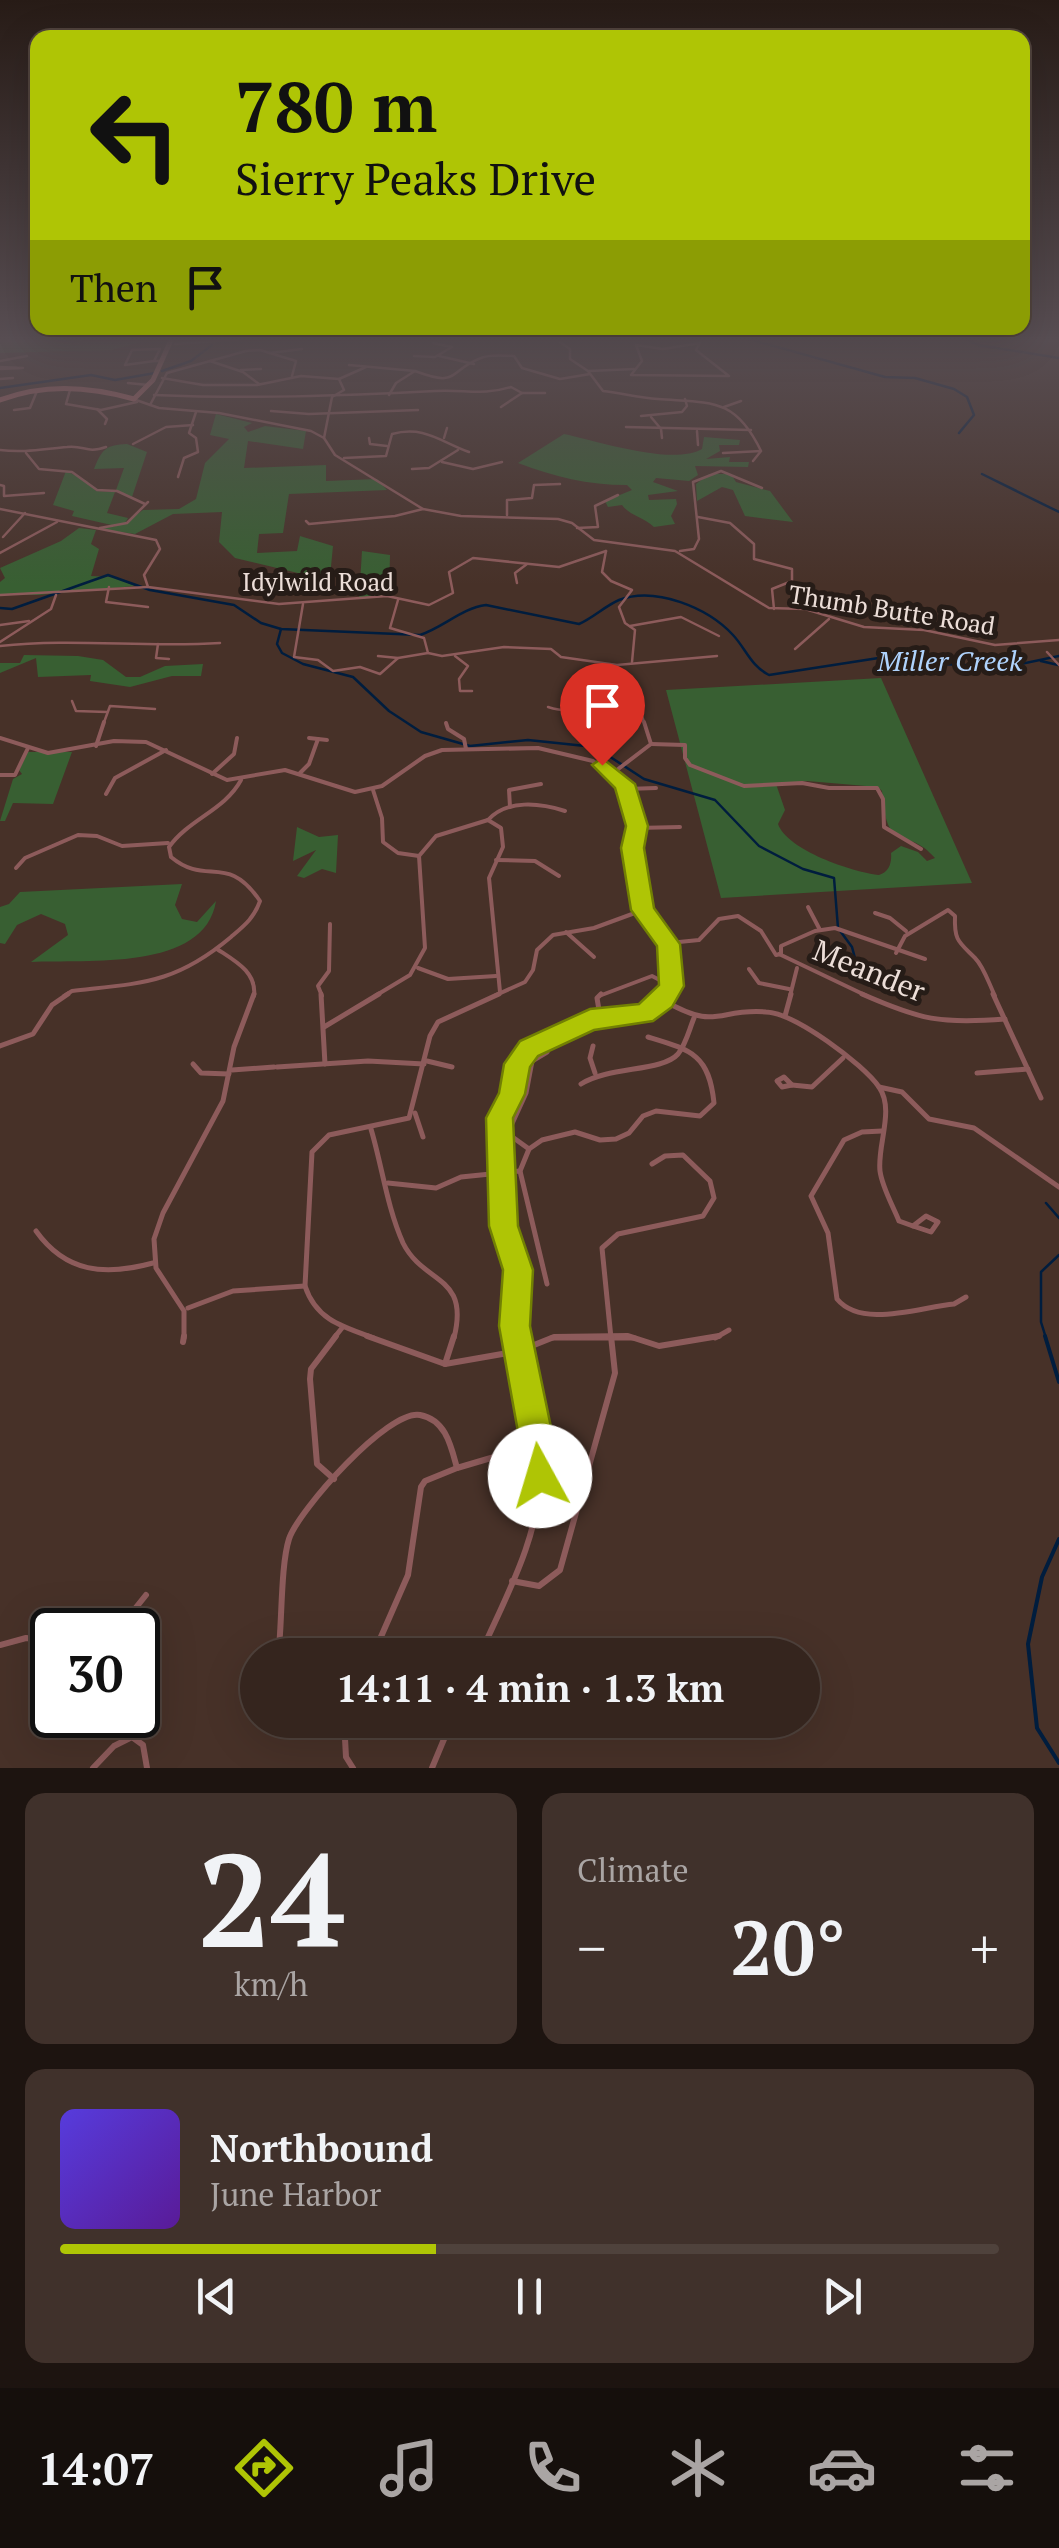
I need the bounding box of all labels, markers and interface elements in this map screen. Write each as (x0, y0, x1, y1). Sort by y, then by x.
text: 780 m (235, 59, 437, 152)
icon: left (70, 70, 200, 200)
text: Sierry Peaks Drive (235, 148, 596, 208)
icon: arrive (178, 260, 233, 315)
text: Then (70, 263, 158, 313)
street label: Idylwild Road (242, 565, 394, 598)
street label: Thumb Butte Road (787, 577, 998, 642)
water label: Miller Creek (876, 642, 1023, 679)
pin (560, 663, 645, 766)
icon: arrive (575, 678, 630, 733)
street label: Meander (807, 930, 932, 1011)
position arrow (488, 1424, 592, 1528)
speed limit sign: 30 (30, 1608, 160, 1738)
text: 14:11 · 4 min · 1.3 km (336, 1663, 724, 1713)
text: 24 (198, 1812, 344, 1984)
text: Climate (577, 1849, 689, 1891)
text: 20° (730, 1897, 846, 1996)
text: − (577, 1911, 606, 1984)
text: + (970, 1911, 999, 1984)
text: km/h (234, 1963, 308, 2005)
text: Northbound (210, 2123, 433, 2173)
text: June Harbor (210, 2173, 381, 2215)
icon: previous (189, 2269, 244, 2324)
icon: pause (502, 2269, 557, 2324)
icon: next (815, 2269, 870, 2324)
icon: directions (229, 2433, 299, 2503)
icon: music (374, 2433, 444, 2503)
icon: phone (518, 2433, 588, 2503)
icon: climate (663, 2433, 733, 2503)
icon: car (807, 2433, 877, 2503)
icon: filters (952, 2433, 1022, 2503)
text: 14:07 (37, 2438, 154, 2498)

